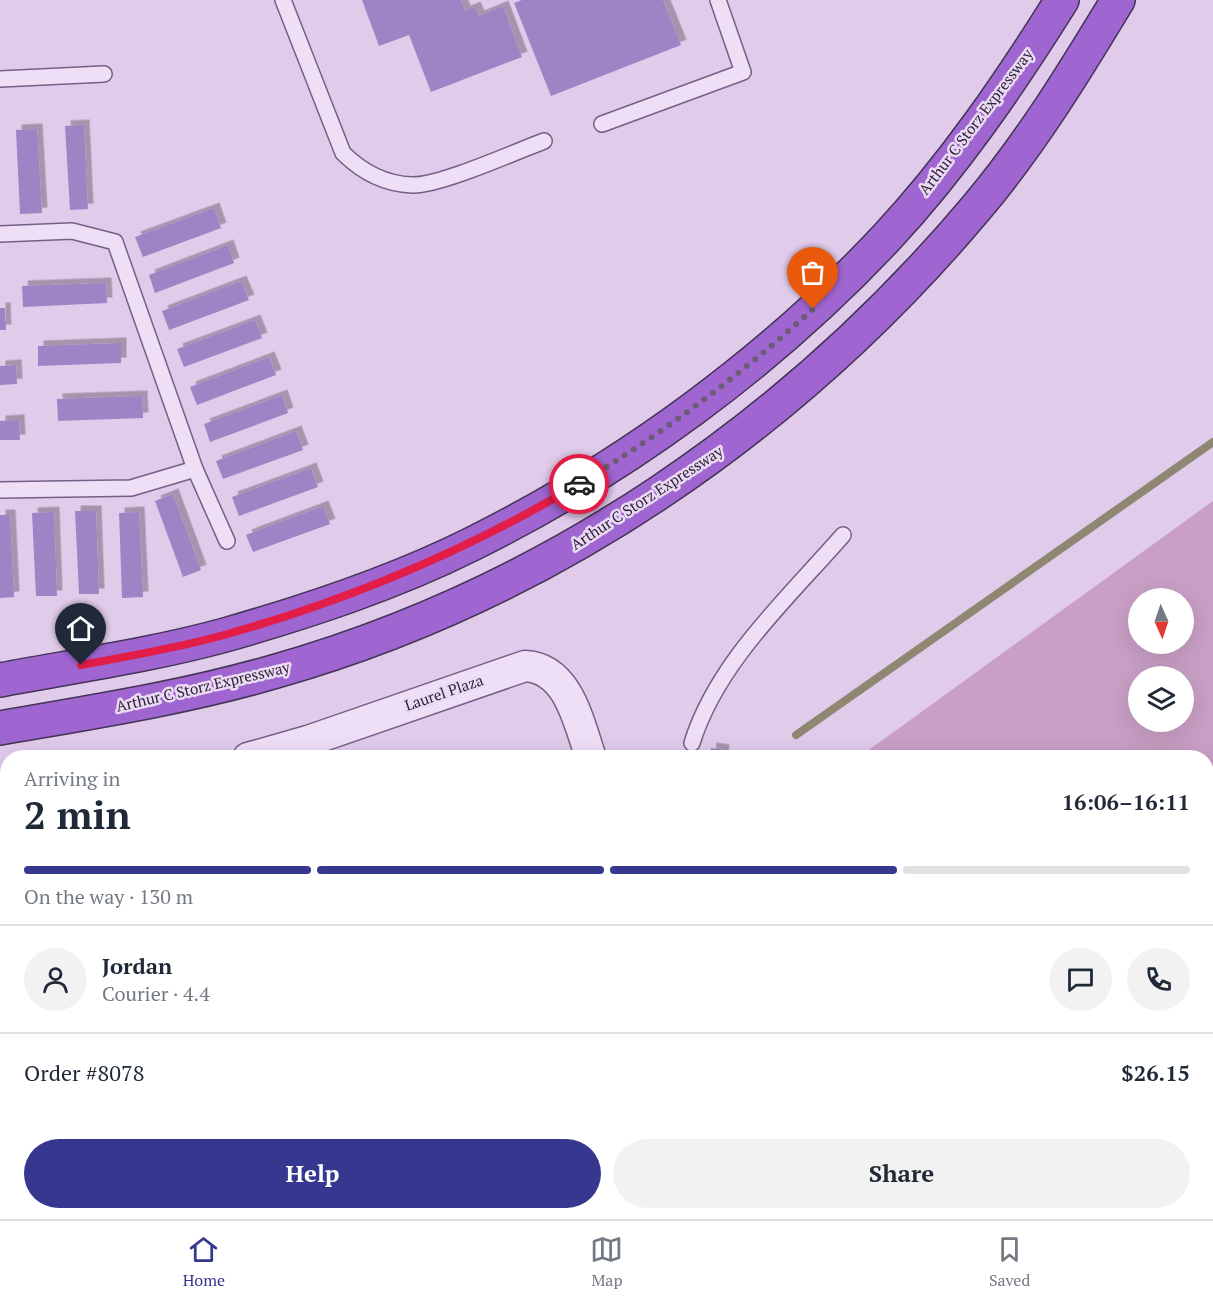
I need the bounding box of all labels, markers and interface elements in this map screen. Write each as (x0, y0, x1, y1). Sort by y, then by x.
street label: Arthur C Storz Expressway (914, 44, 1037, 198)
pin (787, 247, 838, 309)
icon: bag (796, 256, 829, 289)
street label: Arthur C Storz Expressway (566, 440, 727, 554)
courier (549, 454, 609, 514)
icon: car (563, 468, 596, 501)
north arrow (1128, 588, 1194, 654)
map controls (1128, 588, 1194, 732)
pin (55, 603, 106, 665)
icon: home (64, 612, 97, 645)
street label: Arthur C Storz Expressway (114, 656, 292, 716)
button: layers (1128, 666, 1194, 732)
street label: Laurel Plaza (402, 669, 486, 715)
text: Arriving in (24, 765, 120, 792)
text: 16:06–16:11 (1062, 787, 1190, 816)
text: 2 min (24, 788, 131, 840)
text: On the way · 130 m (24, 883, 193, 910)
button: person (24, 948, 87, 1011)
button: chat (1049, 948, 1112, 1011)
button: phone (1127, 948, 1190, 1011)
text: Jordan (102, 951, 172, 980)
text: Courier · 4.4 (102, 980, 210, 1007)
text: Order #8078 (24, 1058, 144, 1087)
text: $26.15 (1121, 1058, 1190, 1087)
button: Help (24, 1139, 601, 1208)
button: Share (613, 1139, 1190, 1208)
tab: Home (183, 1233, 225, 1291)
tab: Map (590, 1233, 623, 1291)
tab: Saved (989, 1233, 1030, 1291)

